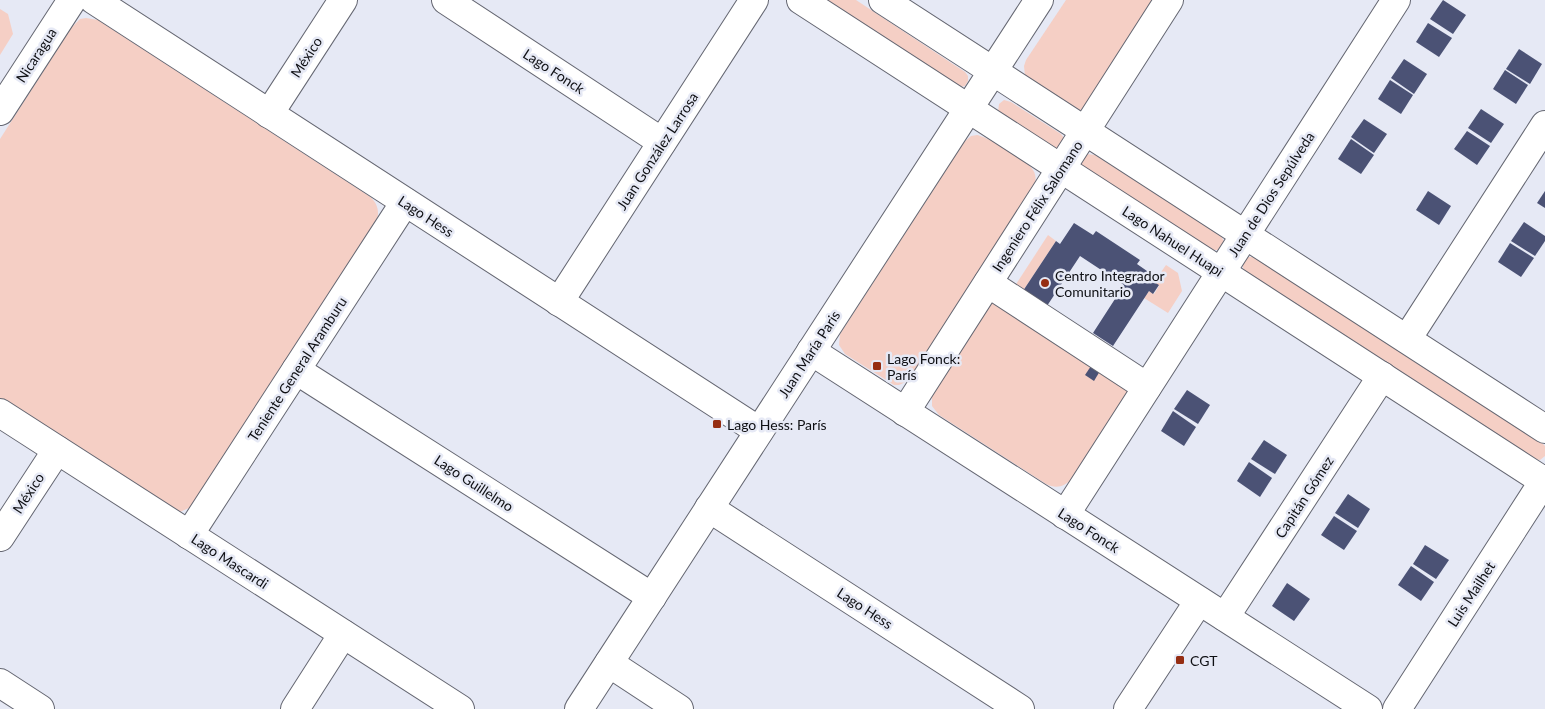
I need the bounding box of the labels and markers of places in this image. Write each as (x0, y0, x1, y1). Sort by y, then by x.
place label: Centro Integrador Comunitario (1055, 267, 1165, 300)
marker: Centro Integrador Comunitario (1039, 277, 1051, 289)
place label: Lago Fonck: París (887, 350, 960, 383)
marker: Lago Fonck: París (871, 360, 883, 372)
place label: Lago Hess: París (727, 416, 827, 433)
marker: Lago Hess: París (711, 418, 723, 430)
place label: CGT (1190, 652, 1218, 669)
marker: CGT (1174, 654, 1186, 666)

